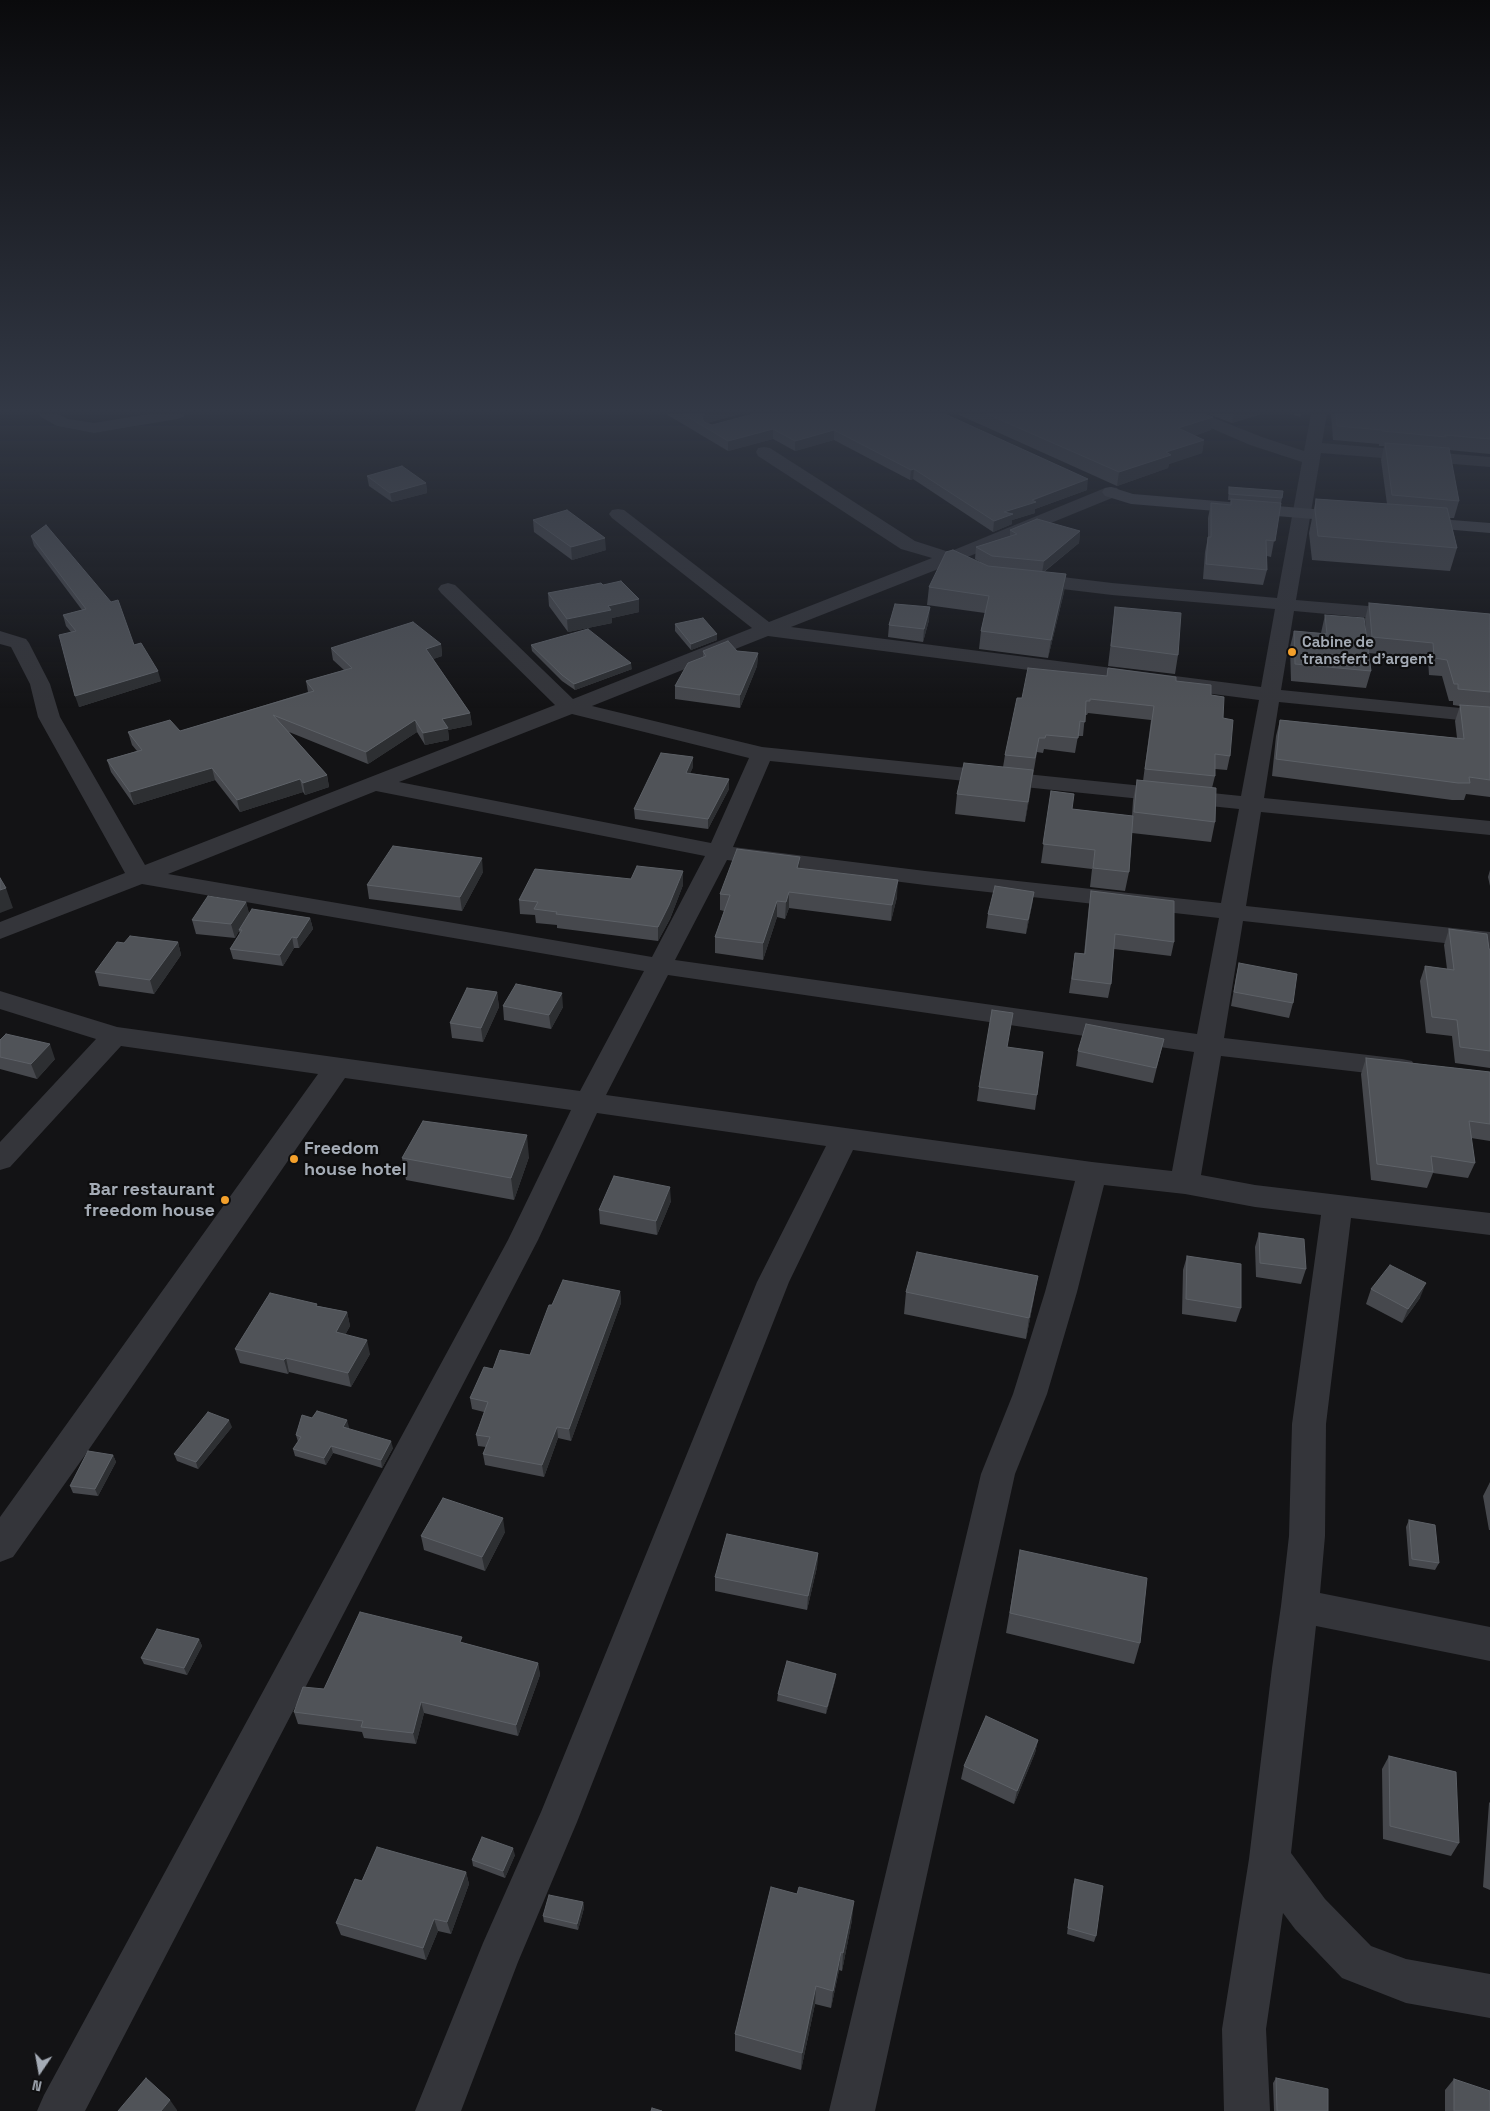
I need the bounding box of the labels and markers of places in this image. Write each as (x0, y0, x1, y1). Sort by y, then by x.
place label: Cabine de transfert d'argent (1302, 634, 1434, 669)
marker: Cabine de transfert d'argent (1286, 646, 1298, 658)
place label: Freedom house hotel (304, 1138, 406, 1180)
marker: Freedom house hotel (288, 1153, 300, 1165)
place label: Bar restaurant freedom house (84, 1179, 215, 1222)
marker: Bar restaurant freedom house (219, 1194, 231, 1206)

